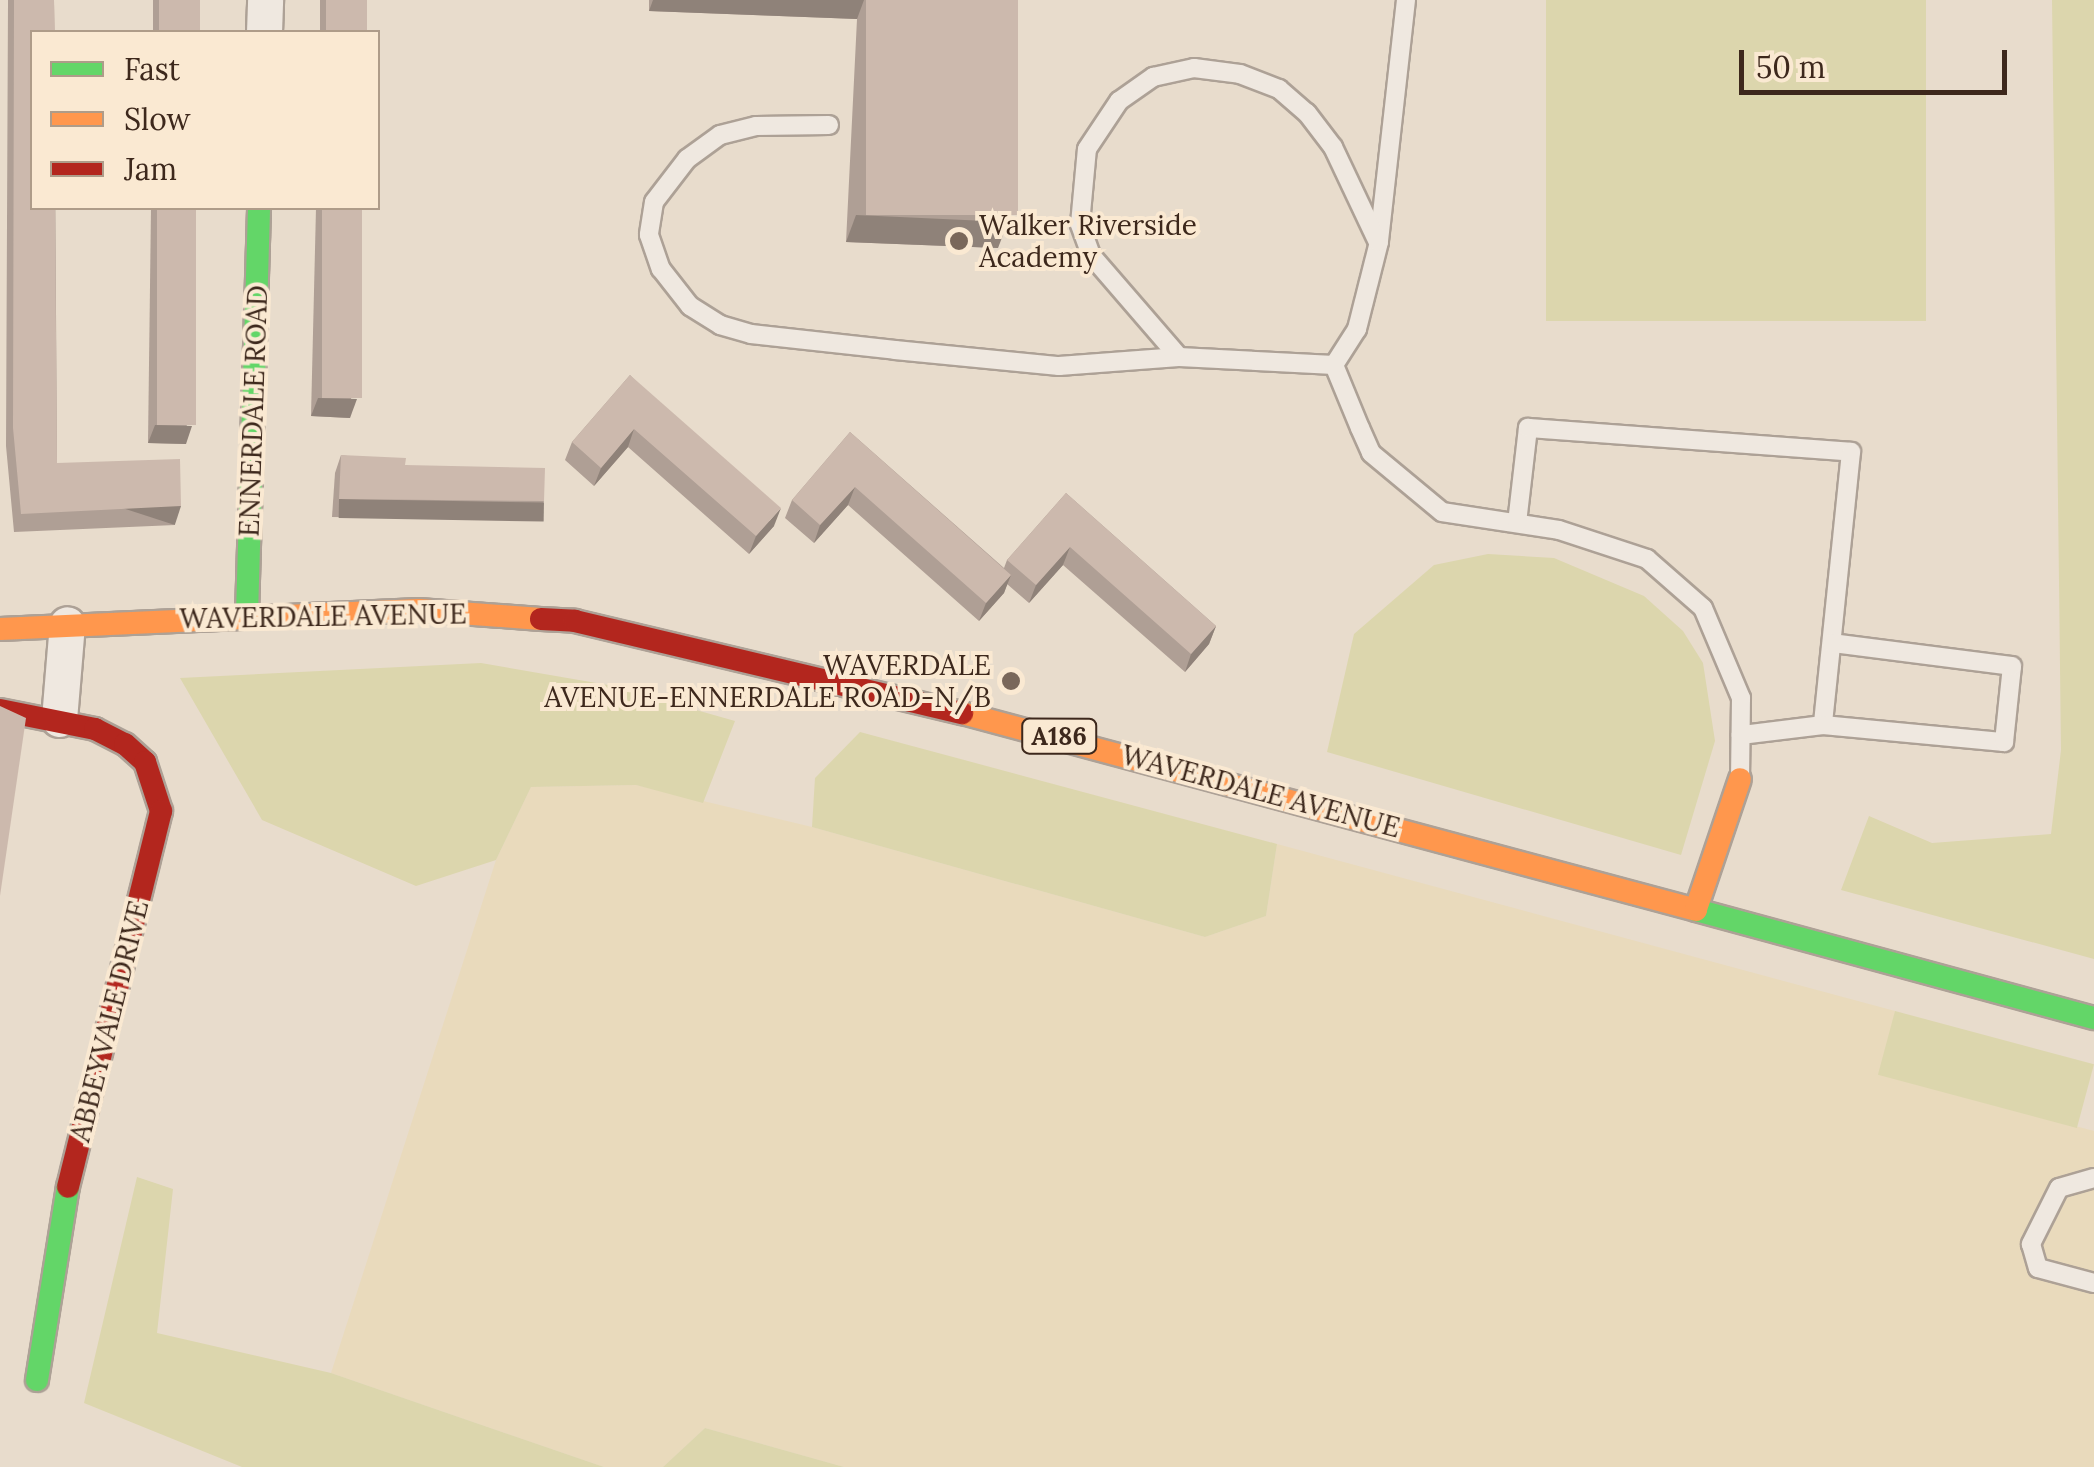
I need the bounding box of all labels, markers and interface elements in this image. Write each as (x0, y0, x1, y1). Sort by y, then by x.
legend (30, 30, 380, 210)
scale bar (1744, 30, 2012, 92)
text: 50 m (1756, 48, 1826, 86)
text: Fast (124, 50, 180, 88)
text: Slow (124, 100, 190, 138)
text: Jam (124, 150, 177, 188)
place label: Walker Riverside Academy (979, 208, 1197, 274)
marker: Walker Riverside Academy (948, 230, 970, 252)
street label: ENNERDALE ROAD (232, 285, 274, 537)
street label: WAVERDALE AVENUE (179, 597, 467, 635)
place label: WAVERDALE AVENUE-ENNERDALE ROAD-N/B (544, 648, 991, 714)
marker: WAVERDALE AVENUE-ENNERDALE ROAD-N/B (1000, 670, 1022, 692)
road number: A186 (1019, 716, 1099, 756)
street label: WAVERDALE AVENUE (1118, 738, 1404, 844)
street label: ABBEYVALE DRIVE (63, 897, 155, 1145)

